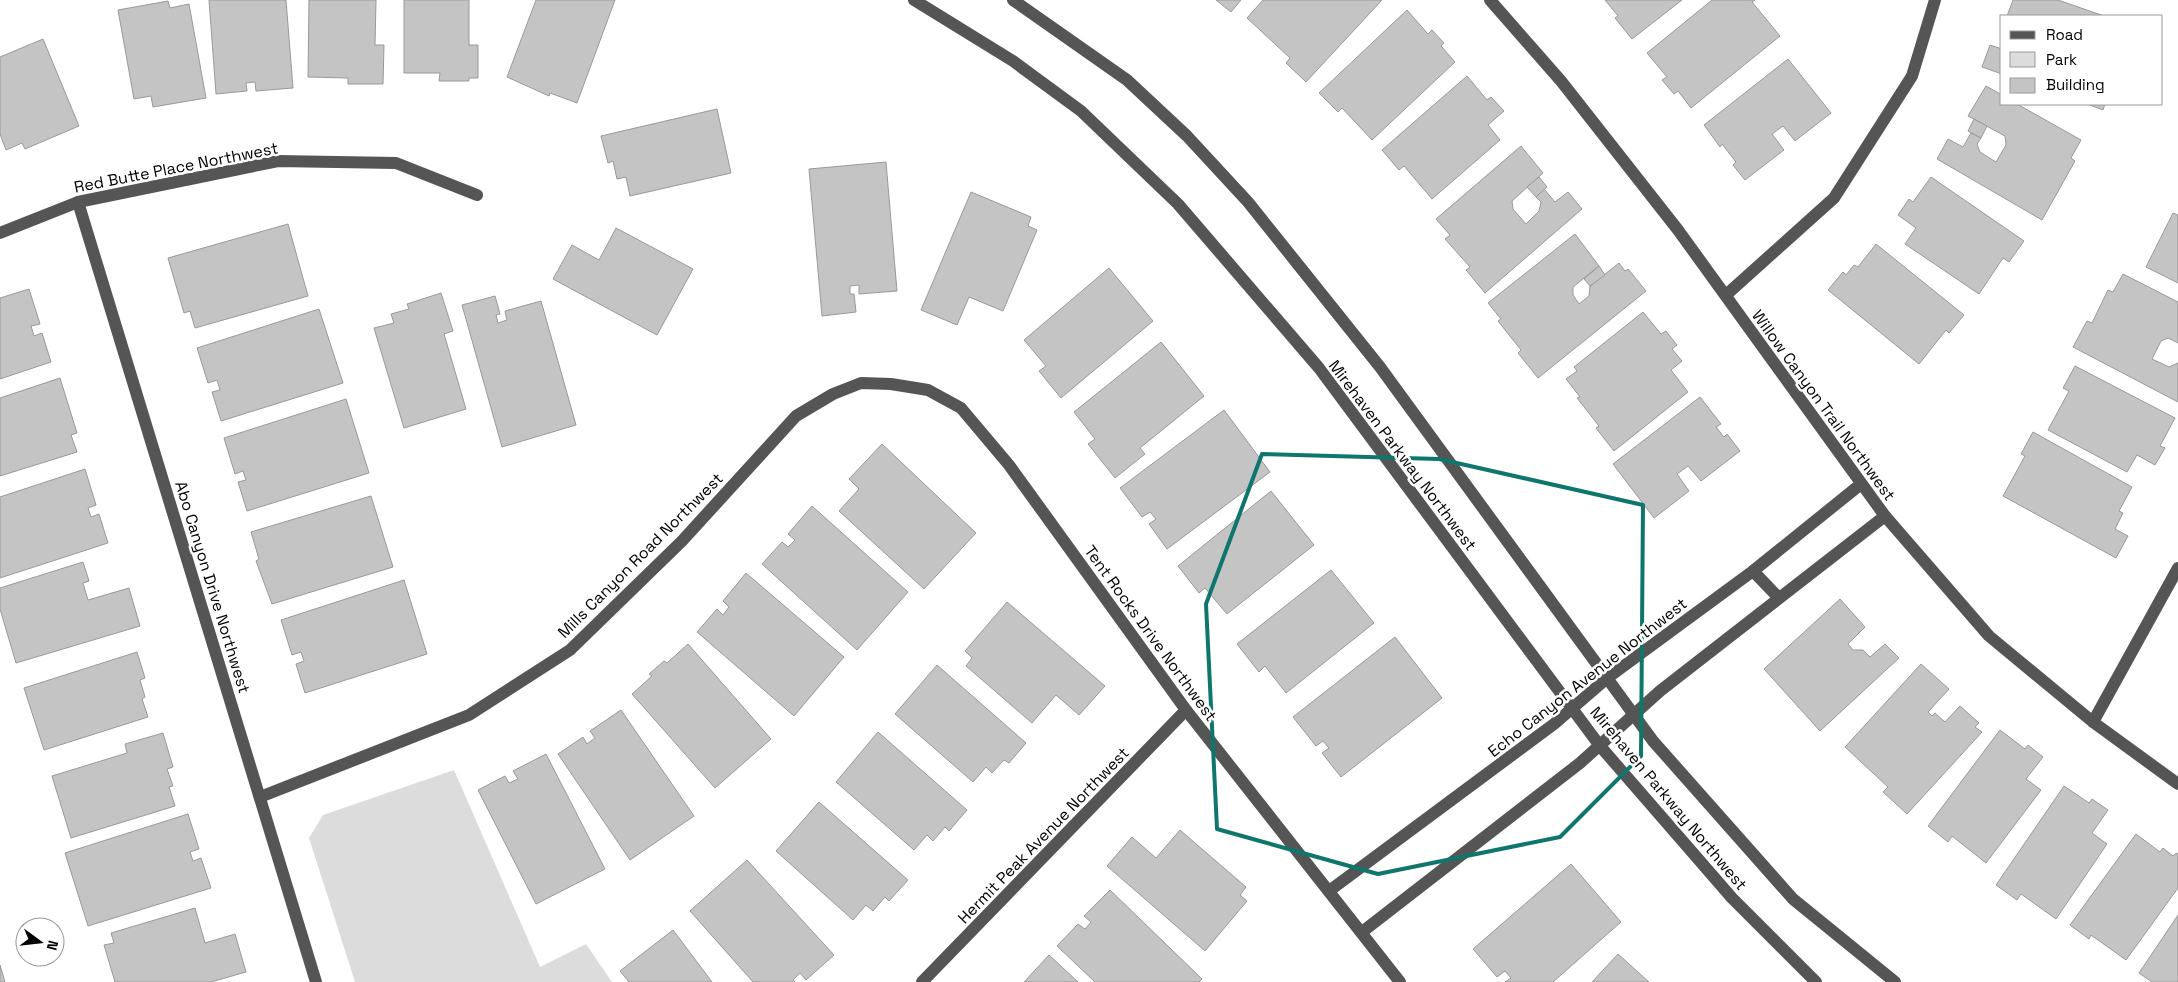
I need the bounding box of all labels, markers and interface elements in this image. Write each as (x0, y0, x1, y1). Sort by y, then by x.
legend (2000, 15, 2163, 105)
text: Road (2046, 25, 2083, 44)
text: Park (2046, 50, 2077, 69)
text: Building (2046, 75, 2105, 94)
street label: Red Butte Place Northwest (72, 137, 280, 198)
street label: Willow Canyon Trail Northwest (1747, 306, 1900, 505)
street label: Mirehaven Parkway Northwest (1324, 356, 1481, 555)
street label: Mills Canyon Road Northwest (553, 468, 728, 643)
street label: Abo Canyon Drive Northwest (170, 478, 255, 696)
street label: Tent Rocks Drive Northwest (1080, 541, 1222, 725)
street label: Echo Canyon Avenue Northwest (1484, 593, 1691, 762)
street label: Mirehaven Parkway Northwest (1586, 702, 1752, 895)
street label: Hermit Peak Avenue Northwest (953, 743, 1133, 928)
north arrow (15, 917, 65, 967)
text: N (43, 938, 62, 952)

